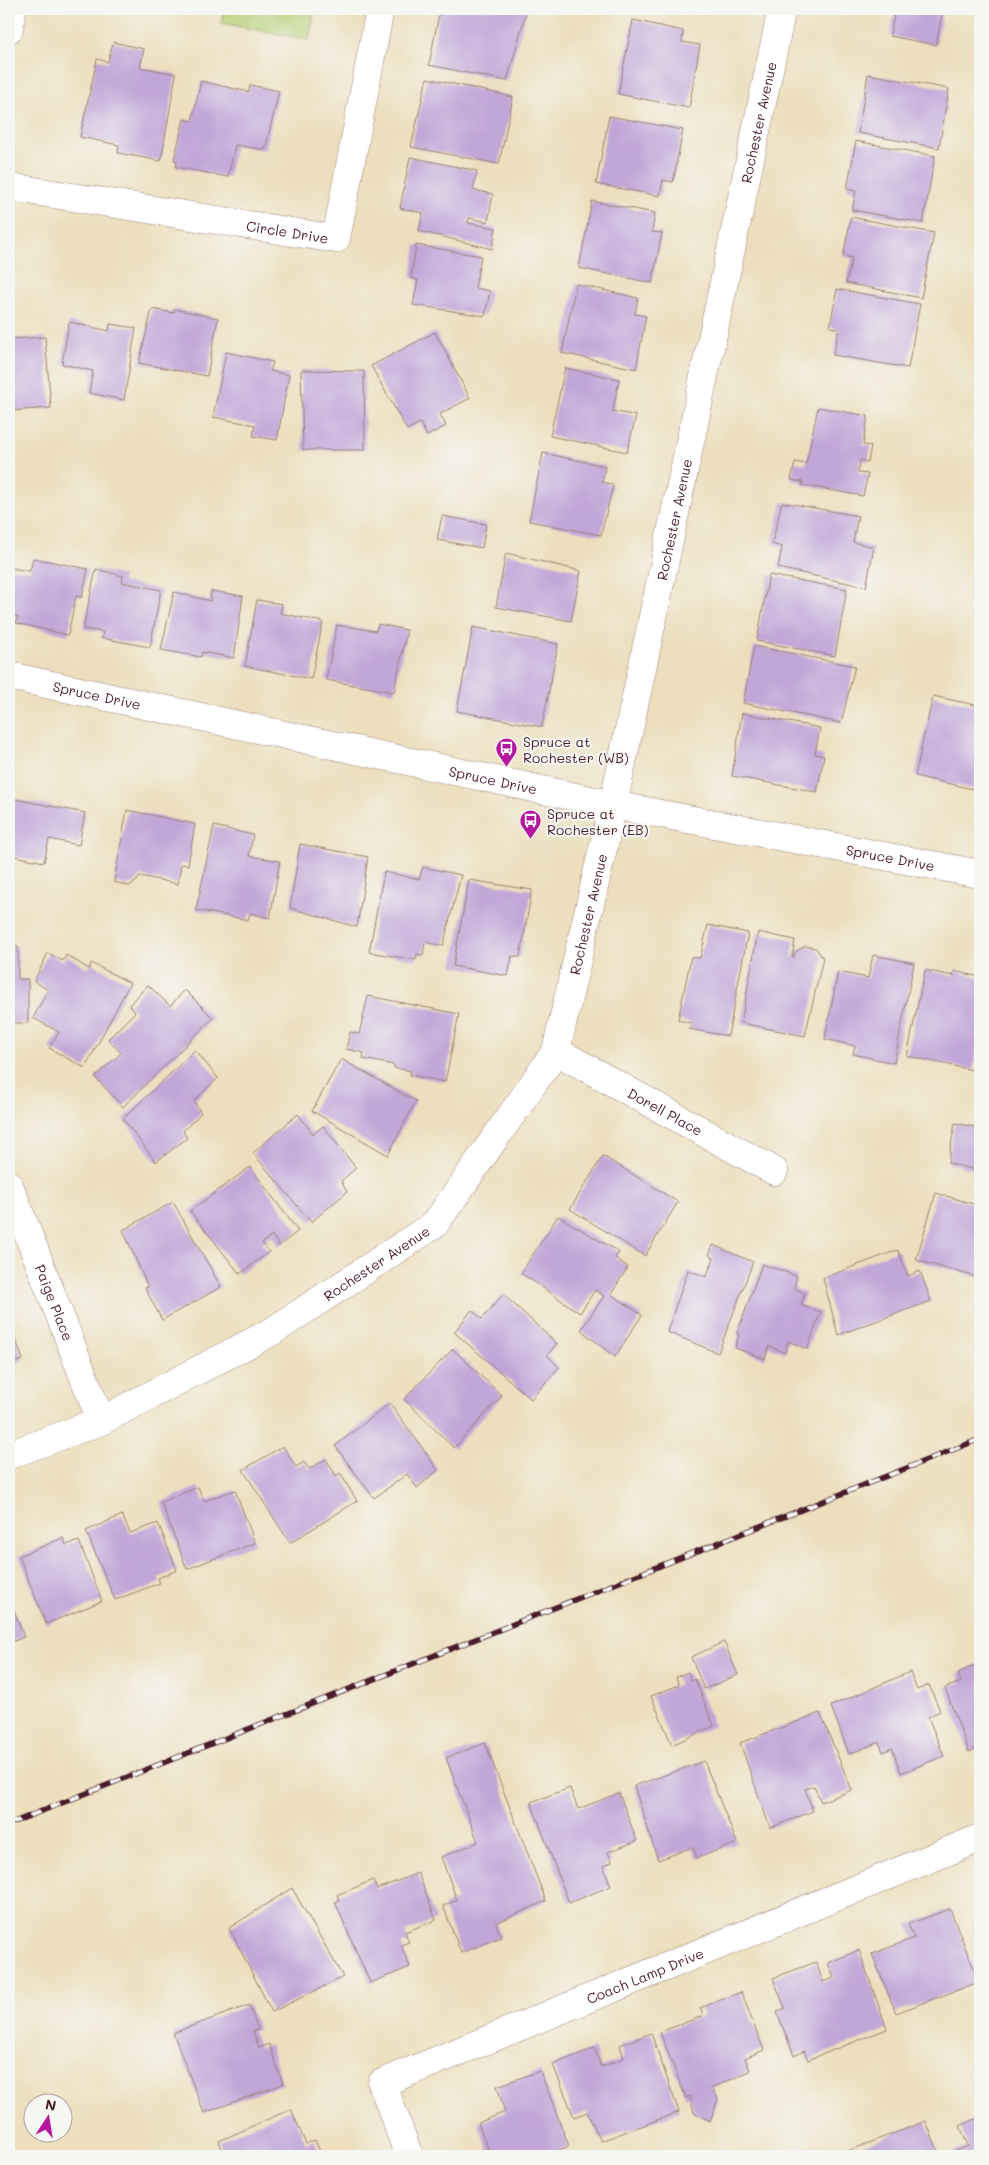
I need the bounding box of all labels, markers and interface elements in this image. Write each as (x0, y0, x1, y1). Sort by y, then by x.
street label: Rochester Avenue (736, 60, 780, 185)
street label: Circle Drive (245, 215, 330, 247)
street label: Rochester Avenue (652, 457, 696, 582)
street label: Spruce Drive (51, 676, 143, 713)
place label: Spruce at Rochester (WB) (523, 732, 629, 767)
bus stop icon: Spruce at Rochester (WB) (495, 737, 519, 768)
street label: Spruce Drive (447, 761, 539, 798)
place label: Spruce at Rochester (EB) (547, 804, 649, 839)
bus stop icon: Spruce at Rochester (EB) (519, 809, 543, 840)
street label: Spruce Drive (845, 840, 936, 875)
street label: Rochester Avenue (564, 852, 611, 977)
street label: Dorell Place (625, 1083, 706, 1140)
street label: Rochester Avenue (319, 1221, 433, 1305)
street label: Paige Place (31, 1261, 78, 1343)
street label: Coach Lamp Drive (583, 1943, 706, 2008)
north arrow (22, 2092, 72, 2142)
text: N (44, 2094, 58, 2115)

